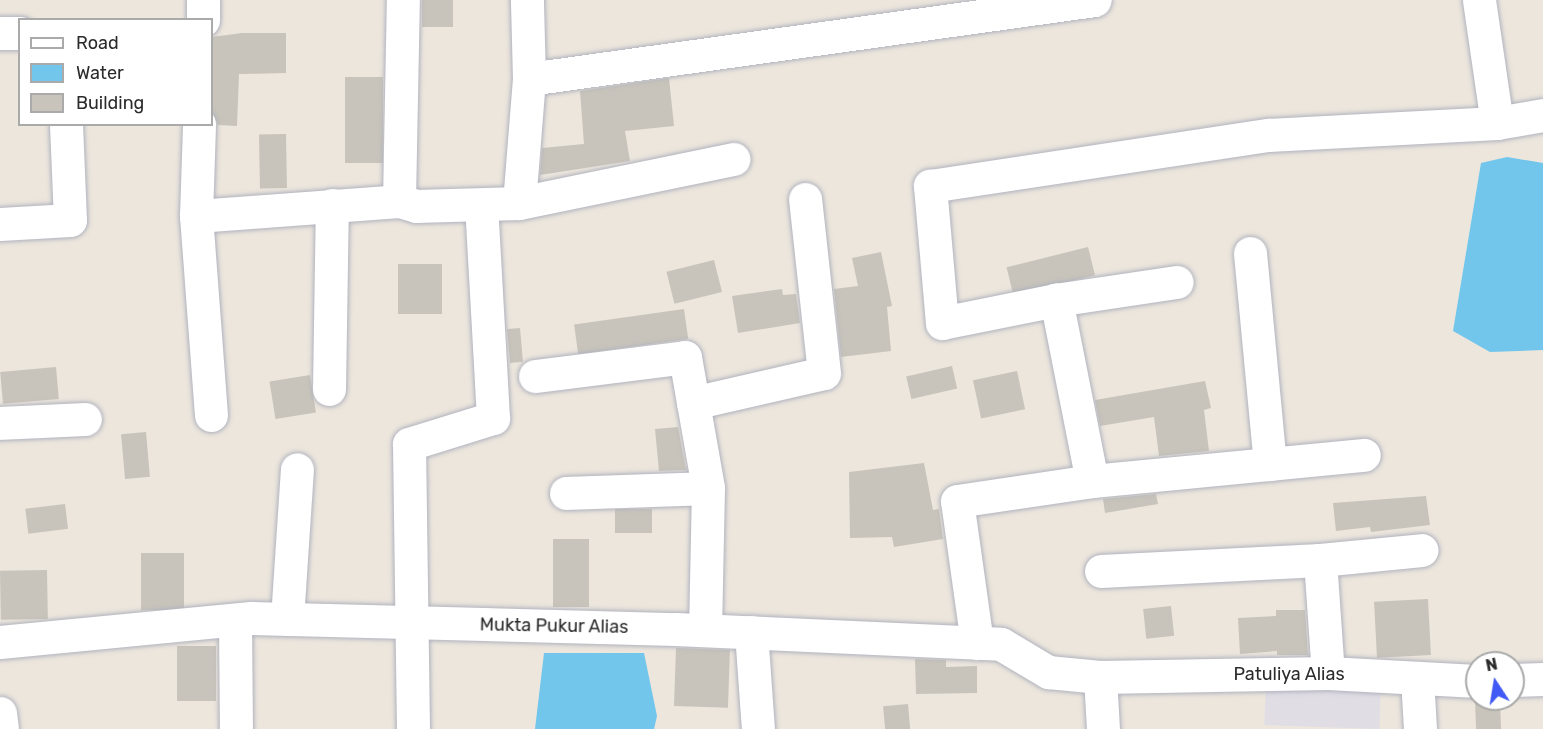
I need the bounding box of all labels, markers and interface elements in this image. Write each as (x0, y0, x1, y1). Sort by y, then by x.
legend (18, 18, 213, 126)
text: Road (76, 32, 119, 54)
text: Water (76, 62, 124, 84)
text: Building (76, 92, 144, 114)
street label: Mukta Pukur Alias (479, 614, 629, 638)
north arrow (1465, 651, 1525, 711)
text: N (1484, 654, 1499, 675)
street label: Patuliya Alias (1233, 663, 1345, 685)

